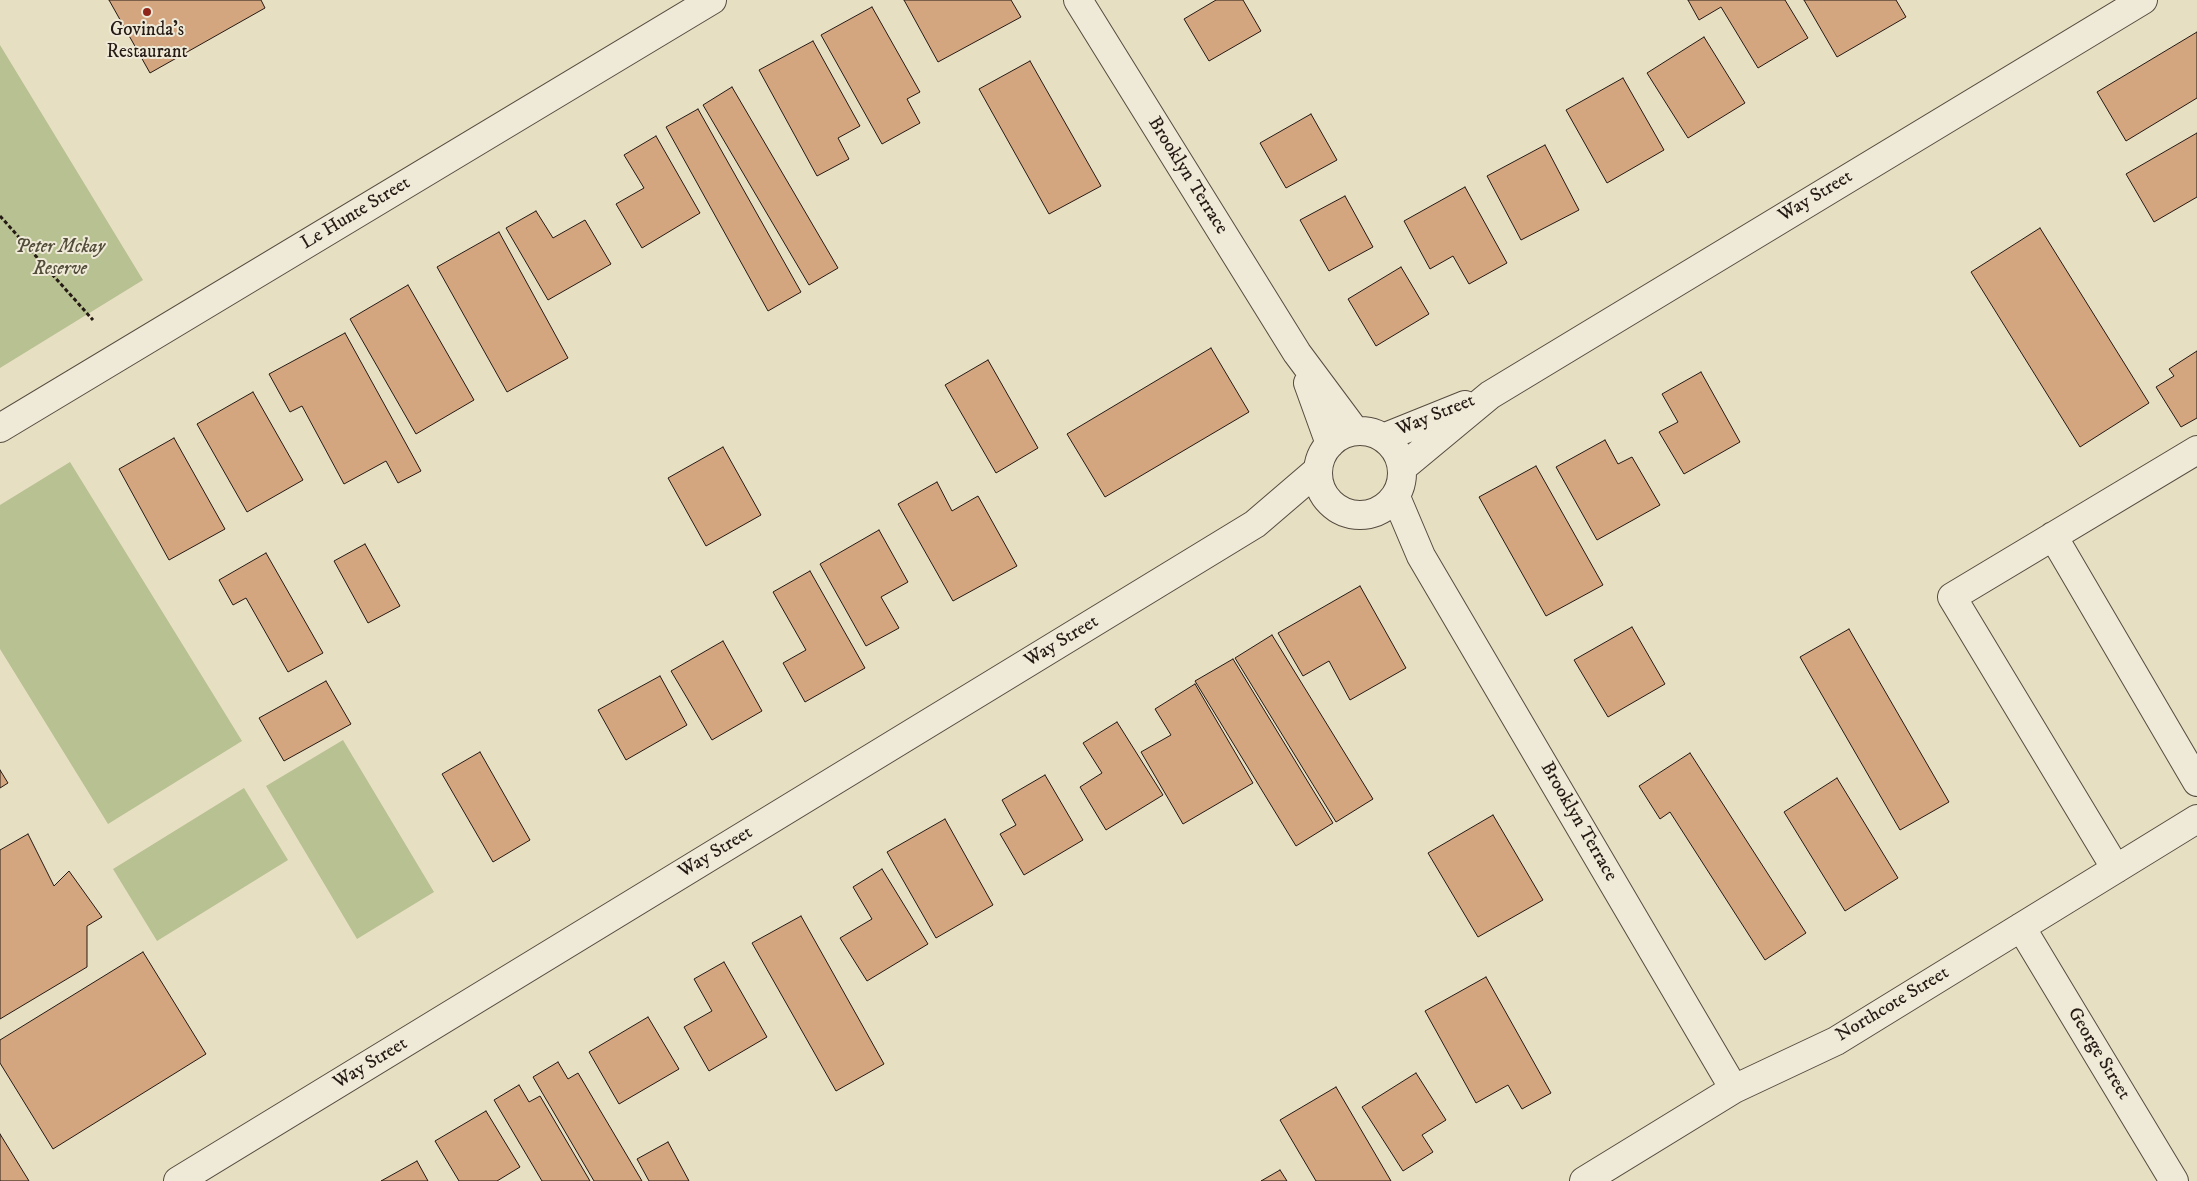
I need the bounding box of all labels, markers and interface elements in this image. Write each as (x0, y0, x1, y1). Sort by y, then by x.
marker: Govinda's Restaurant (141, 6, 153, 18)
place label: Govinda's Restaurant (106, 20, 188, 64)
street label: Brooklyn Terrace (1142, 113, 1232, 239)
street label: Way Street (1775, 166, 1857, 228)
street label: Le Hunte Street (297, 172, 415, 256)
park label: Peter Mckay Reserve (15, 237, 105, 281)
street label: Way Street (1394, 390, 1478, 442)
street label: Way Street (1021, 611, 1103, 673)
street label: Brooklyn Terrace (1535, 758, 1621, 886)
street label: Way Street (675, 822, 757, 884)
street label: Northcote Street (1832, 962, 1954, 1048)
street label: George Street (2062, 1004, 2134, 1104)
street label: Way Street (330, 1033, 412, 1095)

